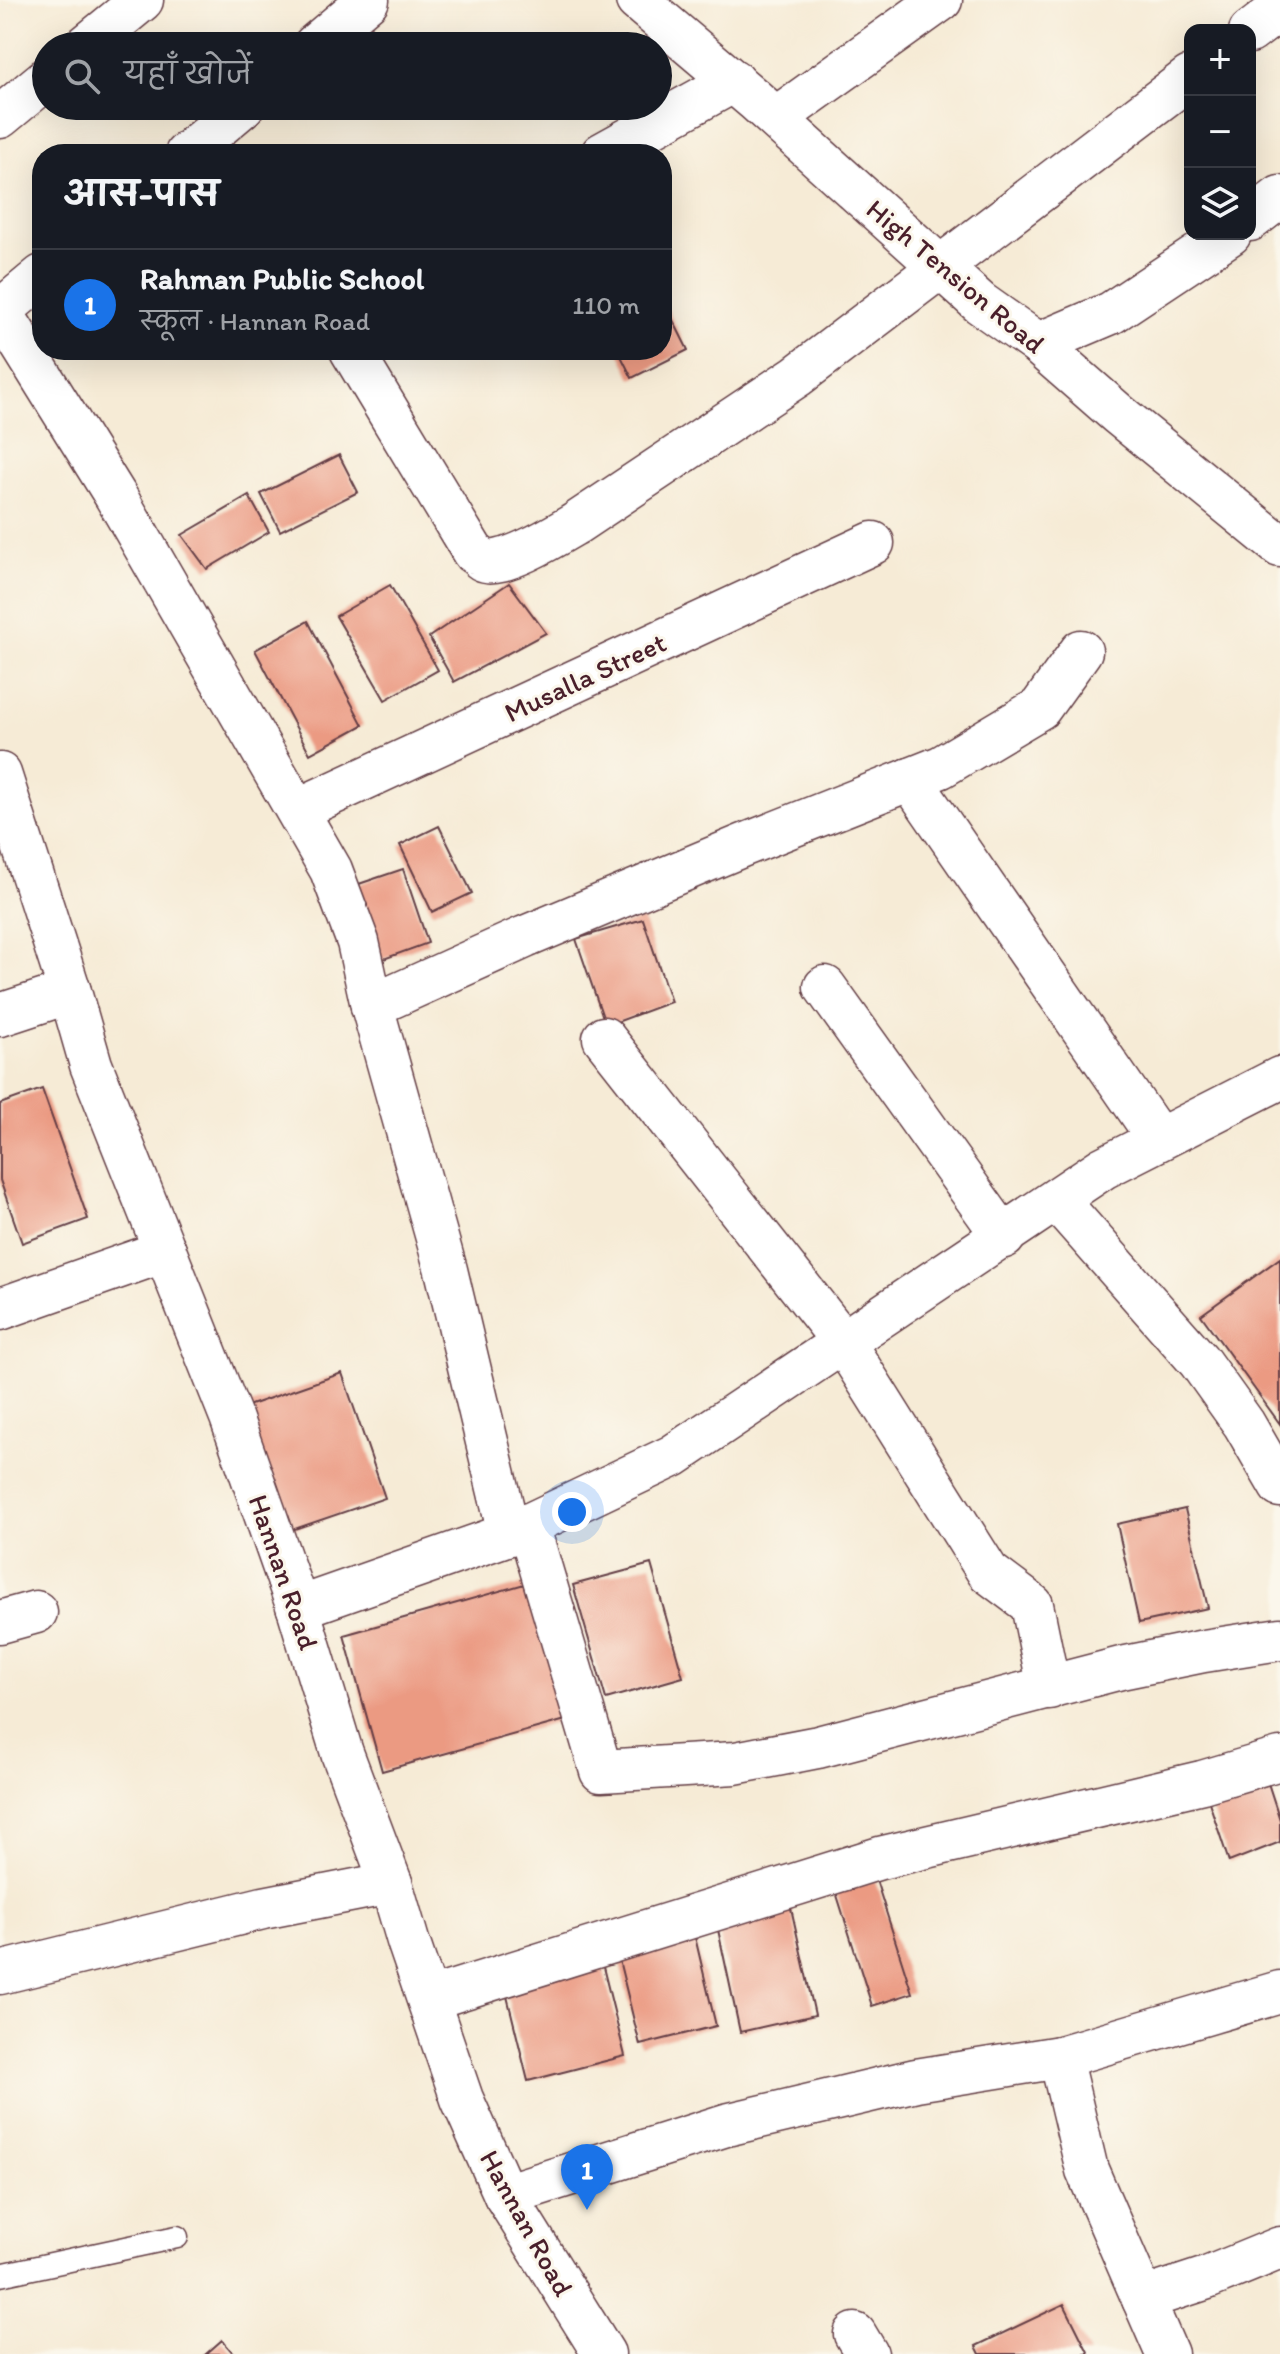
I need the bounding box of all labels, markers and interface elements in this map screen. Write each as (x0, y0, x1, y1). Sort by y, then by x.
map controls (1184, 24, 1256, 240)
button: + (1184, 24, 1256, 96)
search box (32, 32, 672, 120)
icon: search (60, 54, 104, 98)
text: यहाँ खोजें (124, 55, 252, 92)
button: − (1184, 96, 1256, 168)
button: layers (1184, 168, 1256, 240)
text: आस-पास (64, 173, 219, 214)
street label: High Tension Road (860, 191, 1052, 361)
text: Rahman Public School (140, 260, 424, 297)
text: 1 (84, 289, 96, 321)
text: 110 m (572, 289, 640, 321)
text: स्कूल · Hannan Road (140, 305, 370, 337)
street label: Musalla Street (499, 625, 671, 729)
street label: Hannan Road (242, 1490, 327, 1655)
your location (552, 1492, 592, 1532)
street label: Hannan Road (473, 2144, 581, 2302)
pin: 1 (561, 2144, 613, 2210)

